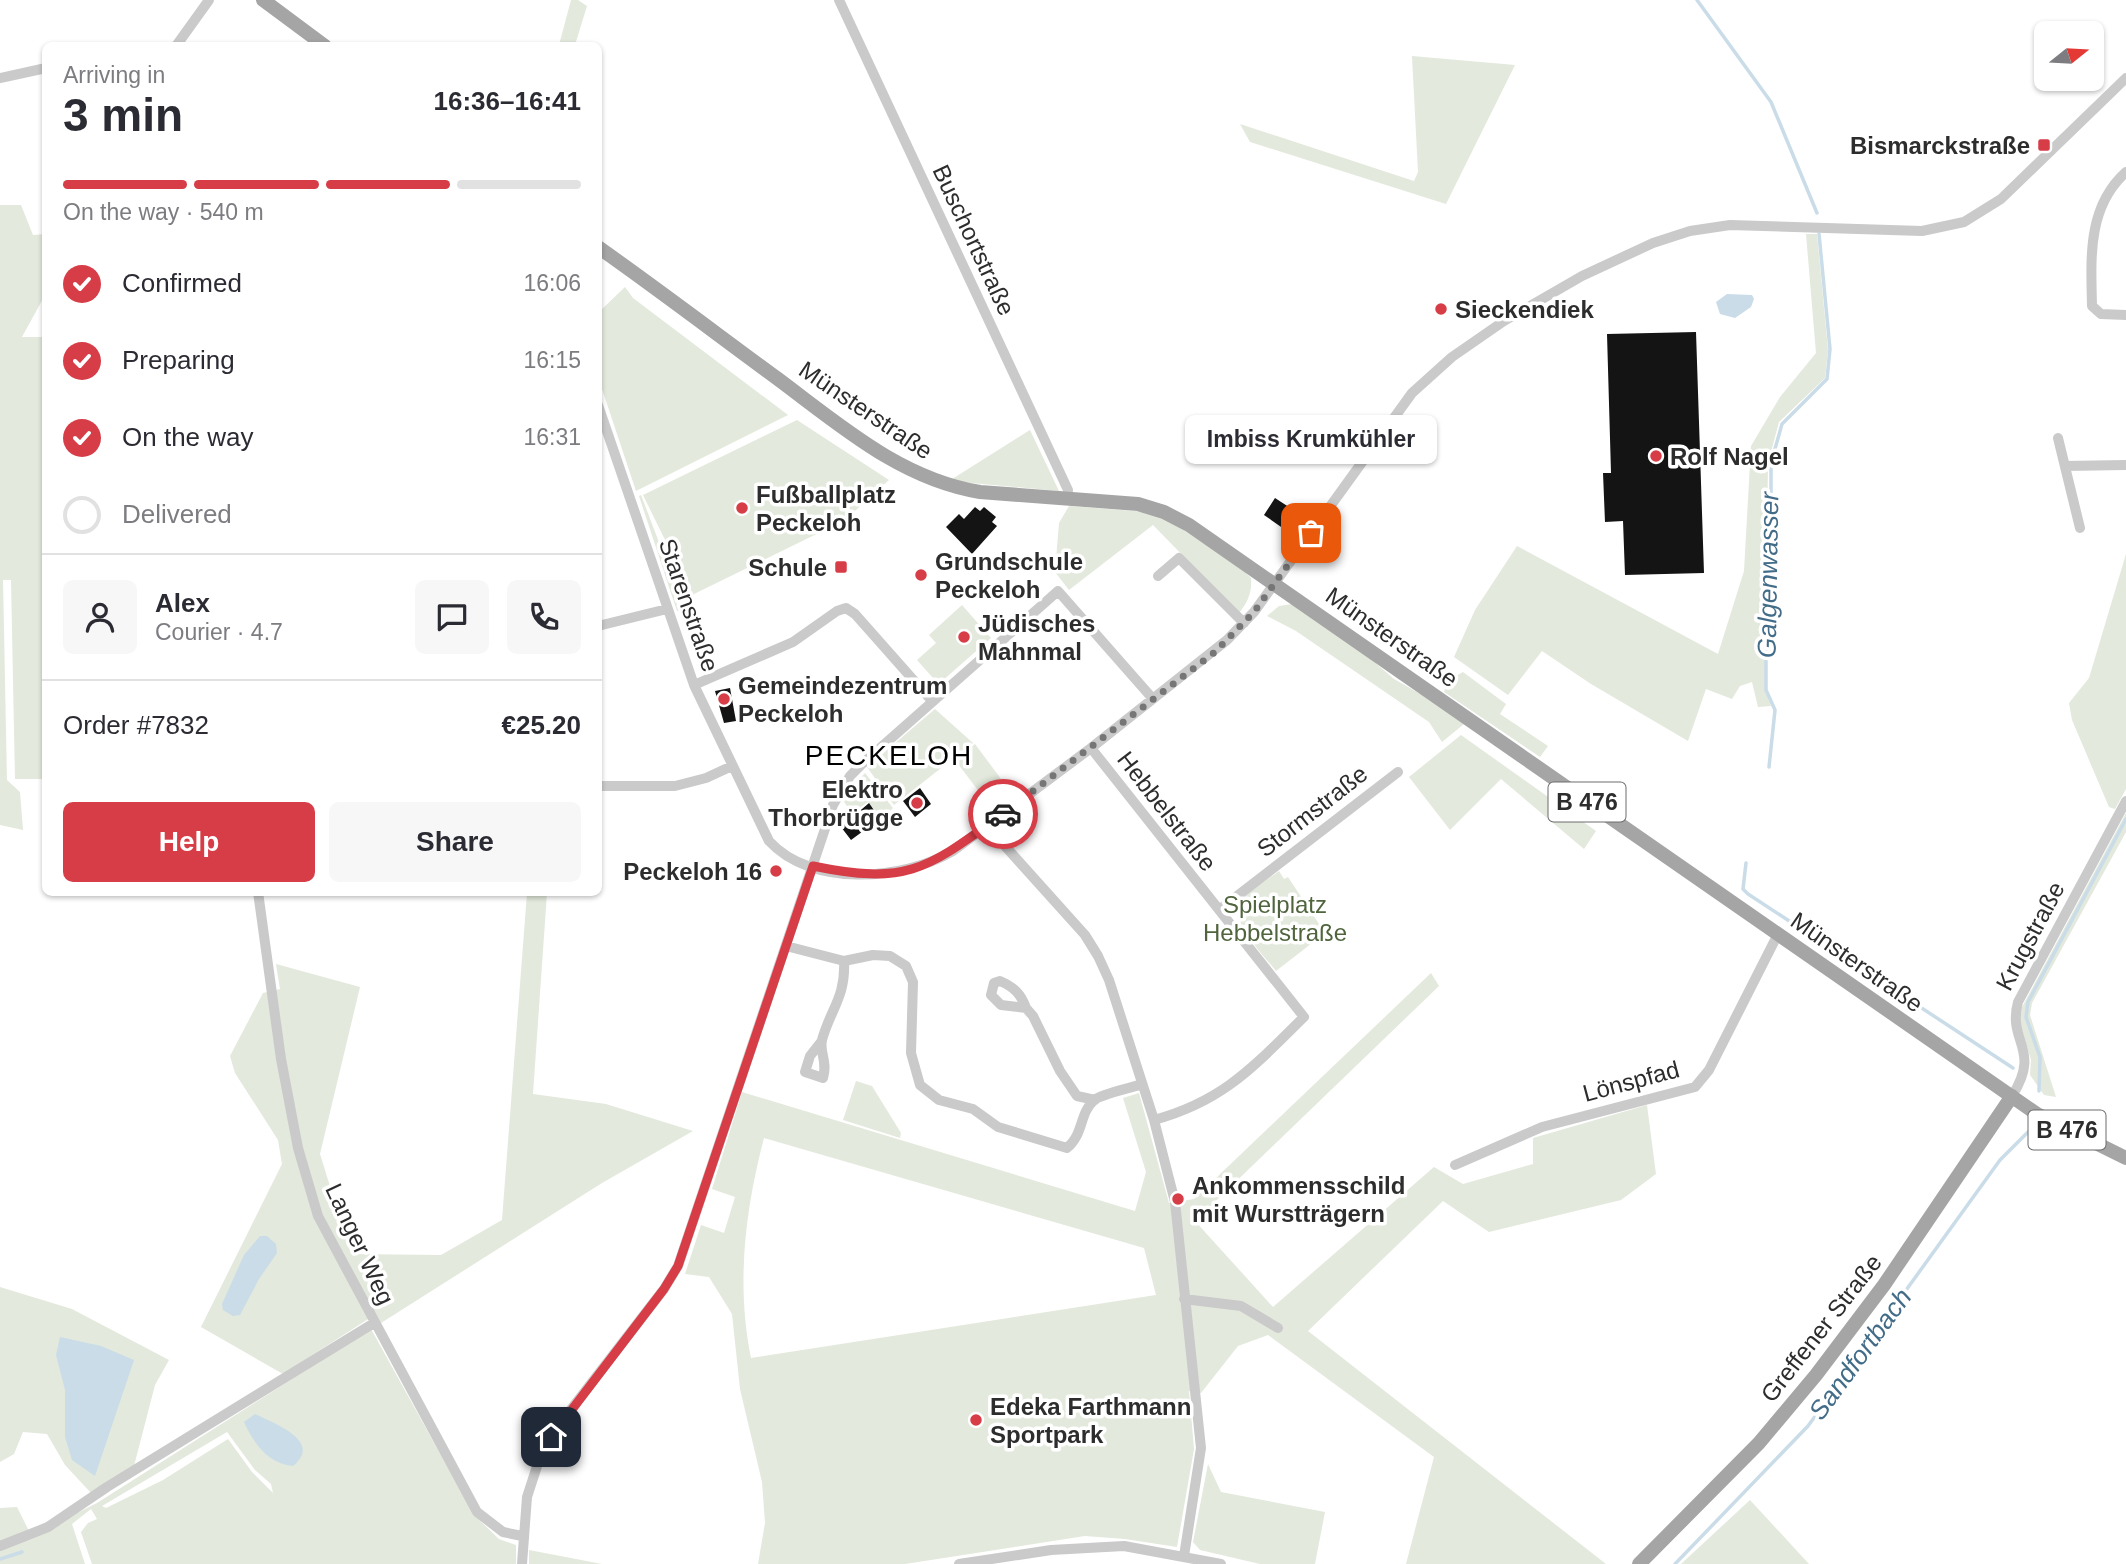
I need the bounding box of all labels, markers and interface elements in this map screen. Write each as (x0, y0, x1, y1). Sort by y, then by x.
north arrow (2034, 21, 2104, 91)
map controls (2034, 21, 2104, 91)
text: Arriving in (63, 62, 165, 88)
text: 16:36–16:41 (434, 86, 581, 116)
text: 3 min (63, 89, 183, 141)
place label: Bismarckstraße (1850, 132, 2030, 159)
marker: Bismarckstraße (2036, 137, 2052, 153)
street label: Buschortstraße (927, 161, 1021, 319)
text: On the way · 540 m (63, 199, 264, 225)
icon: check (63, 265, 101, 303)
text: Confirmed (122, 268, 242, 298)
text: 16:06 (523, 270, 581, 296)
place label: Sieckendiek (1455, 296, 1594, 323)
marker: Sieckendiek (1433, 301, 1449, 317)
icon: check (63, 342, 101, 380)
text: Preparing (122, 345, 235, 375)
text: 16:15 (523, 347, 581, 373)
street label: Münsterstraße (794, 356, 938, 464)
callout: Imbiss Krumkühler (1185, 414, 1437, 463)
icon: check (63, 419, 101, 457)
text: On the way (122, 422, 254, 452)
text: 16:31 (523, 424, 581, 450)
text: Imbiss Krumkühler (1207, 426, 1415, 452)
place label: Rolf Nagel (1670, 443, 1789, 470)
marker: Rolf Nagel (1648, 448, 1664, 464)
place label: Fußballplatz Peckeloh (756, 481, 896, 536)
water label: Galgenwasser (1752, 490, 1784, 658)
text: Delivered (122, 499, 232, 529)
marker: Fußballplatz Peckeloh (734, 500, 750, 516)
pin (1281, 503, 1341, 563)
icon: bag (1292, 514, 1330, 552)
street label: Starenstraße (654, 535, 724, 675)
place label: Grundschule Peckeloh (935, 548, 1083, 603)
place label: Schule (748, 554, 827, 581)
marker: Schule (833, 559, 849, 575)
marker: Grundschule Peckeloh (913, 567, 929, 583)
button: person (63, 580, 137, 654)
button: chat (415, 580, 489, 654)
button: phone (507, 580, 581, 654)
street label: Münsterstraße (1321, 582, 1463, 692)
text: Alex (155, 588, 210, 618)
place label: Jüdisches Mahnmal (978, 610, 1095, 665)
text: Courier · 4.7 (155, 619, 283, 645)
marker: Jüdisches Mahnmal (956, 629, 972, 645)
place label: Gemeindezentrum Peckeloh (738, 672, 947, 727)
marker: Gemeindezentrum Peckeloh (716, 691, 732, 707)
text: Order #7832 (63, 710, 209, 740)
text: €25.20 (501, 710, 581, 740)
district label: PECKELOH (805, 740, 973, 771)
street label: Hebbelstraße (1112, 746, 1222, 876)
street label: Stormstraße (1252, 760, 1372, 862)
place label: Elektro Thorbrügge (768, 776, 903, 831)
courier (968, 779, 1038, 849)
road number: B 476 (1548, 782, 1626, 822)
marker: Elektro Thorbrügge (909, 795, 925, 811)
icon: car (984, 795, 1022, 833)
button: Help (63, 802, 315, 882)
button: Share (329, 802, 581, 882)
place label: Peckeloh 16 (623, 858, 762, 885)
marker: Peckeloh 16 (768, 863, 784, 879)
street label: Krugstraße (1990, 877, 2070, 995)
park label: Spielplatz Hebbelstraße (1203, 891, 1347, 946)
street label: Münsterstraße (1786, 907, 1928, 1017)
street label: Lönspfad (1580, 1055, 1682, 1107)
road number: B 476 (2028, 1110, 2106, 1149)
place label: Ankommensschild mit Wurstträgern (1192, 1172, 1405, 1227)
street label: Langer Weg (320, 1179, 400, 1309)
marker: Ankommensschild mit Wurstträgern (1170, 1191, 1186, 1207)
street label: Greffener Straße (1755, 1249, 1887, 1407)
water label: Sandfortbach (1802, 1283, 1918, 1425)
place label: Edeka Farthmann Sportpark (990, 1393, 1191, 1448)
pin (521, 1407, 581, 1467)
marker: Edeka Farthmann Sportpark (968, 1412, 984, 1428)
icon: home (532, 1418, 570, 1456)

